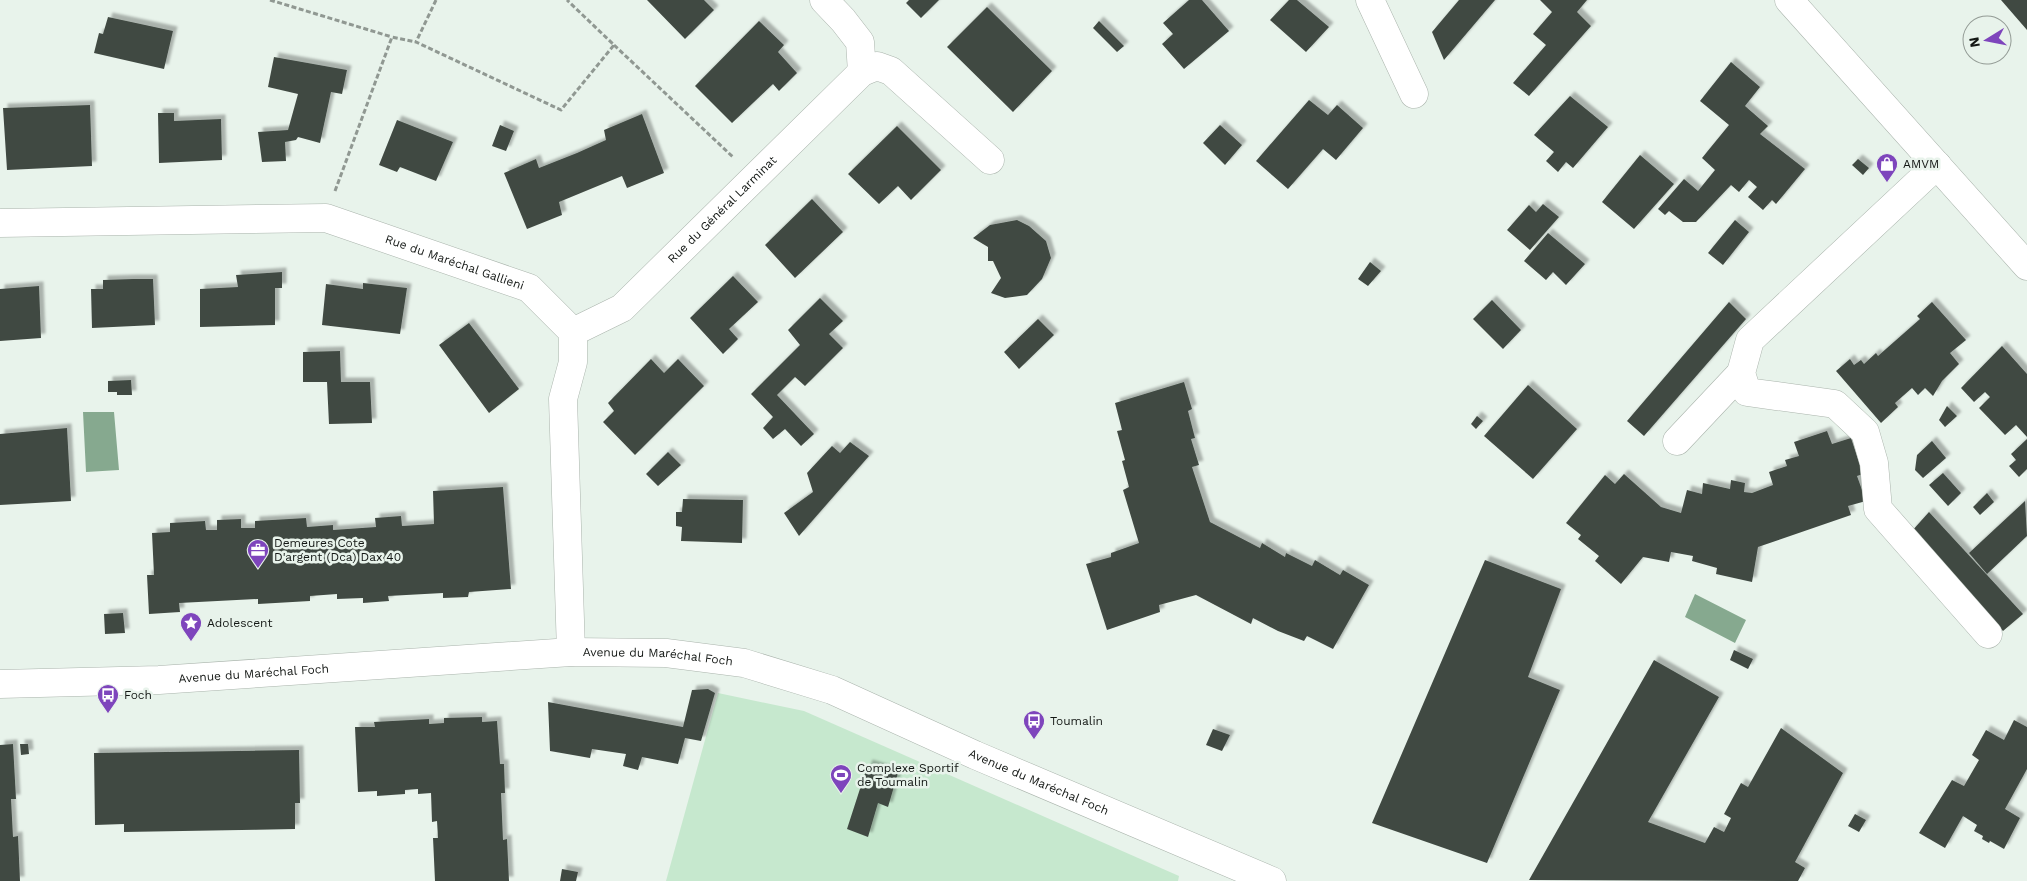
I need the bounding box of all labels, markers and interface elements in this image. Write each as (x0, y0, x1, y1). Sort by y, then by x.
north arrow (1962, 15, 2012, 65)
text: N (1965, 36, 1983, 49)
shop icon: AMVM (1875, 152, 1899, 183)
street label: Rue du Général Larminat (665, 153, 779, 266)
place label: AMVM (1903, 157, 1939, 171)
street label: Rue du Maréchal Gallieni (383, 232, 526, 293)
place label: Demeures Cote D'argent (Dca) Dax 40 (274, 536, 401, 564)
office icon: Demeures Cote D'argent (Dca) Dax 40 (246, 538, 270, 569)
place icon: Adolescent (179, 611, 203, 642)
place label: Adolescent (207, 616, 272, 630)
street label: Avenue du Maréchal Foch (583, 645, 734, 669)
street label: Avenue du Maréchal Foch (178, 661, 329, 686)
bus stop icon: Foch (96, 683, 120, 714)
place label: Foch (124, 688, 152, 702)
bus stop icon: Toumalin (1022, 709, 1046, 740)
place label: Toumalin (1050, 714, 1103, 728)
street label: Avenue du Maréchal Foch (967, 746, 1111, 818)
place label: Complexe Sportif de Toumalin (857, 761, 959, 789)
sports icon: Complexe Sportif de Toumalin (829, 763, 853, 794)

